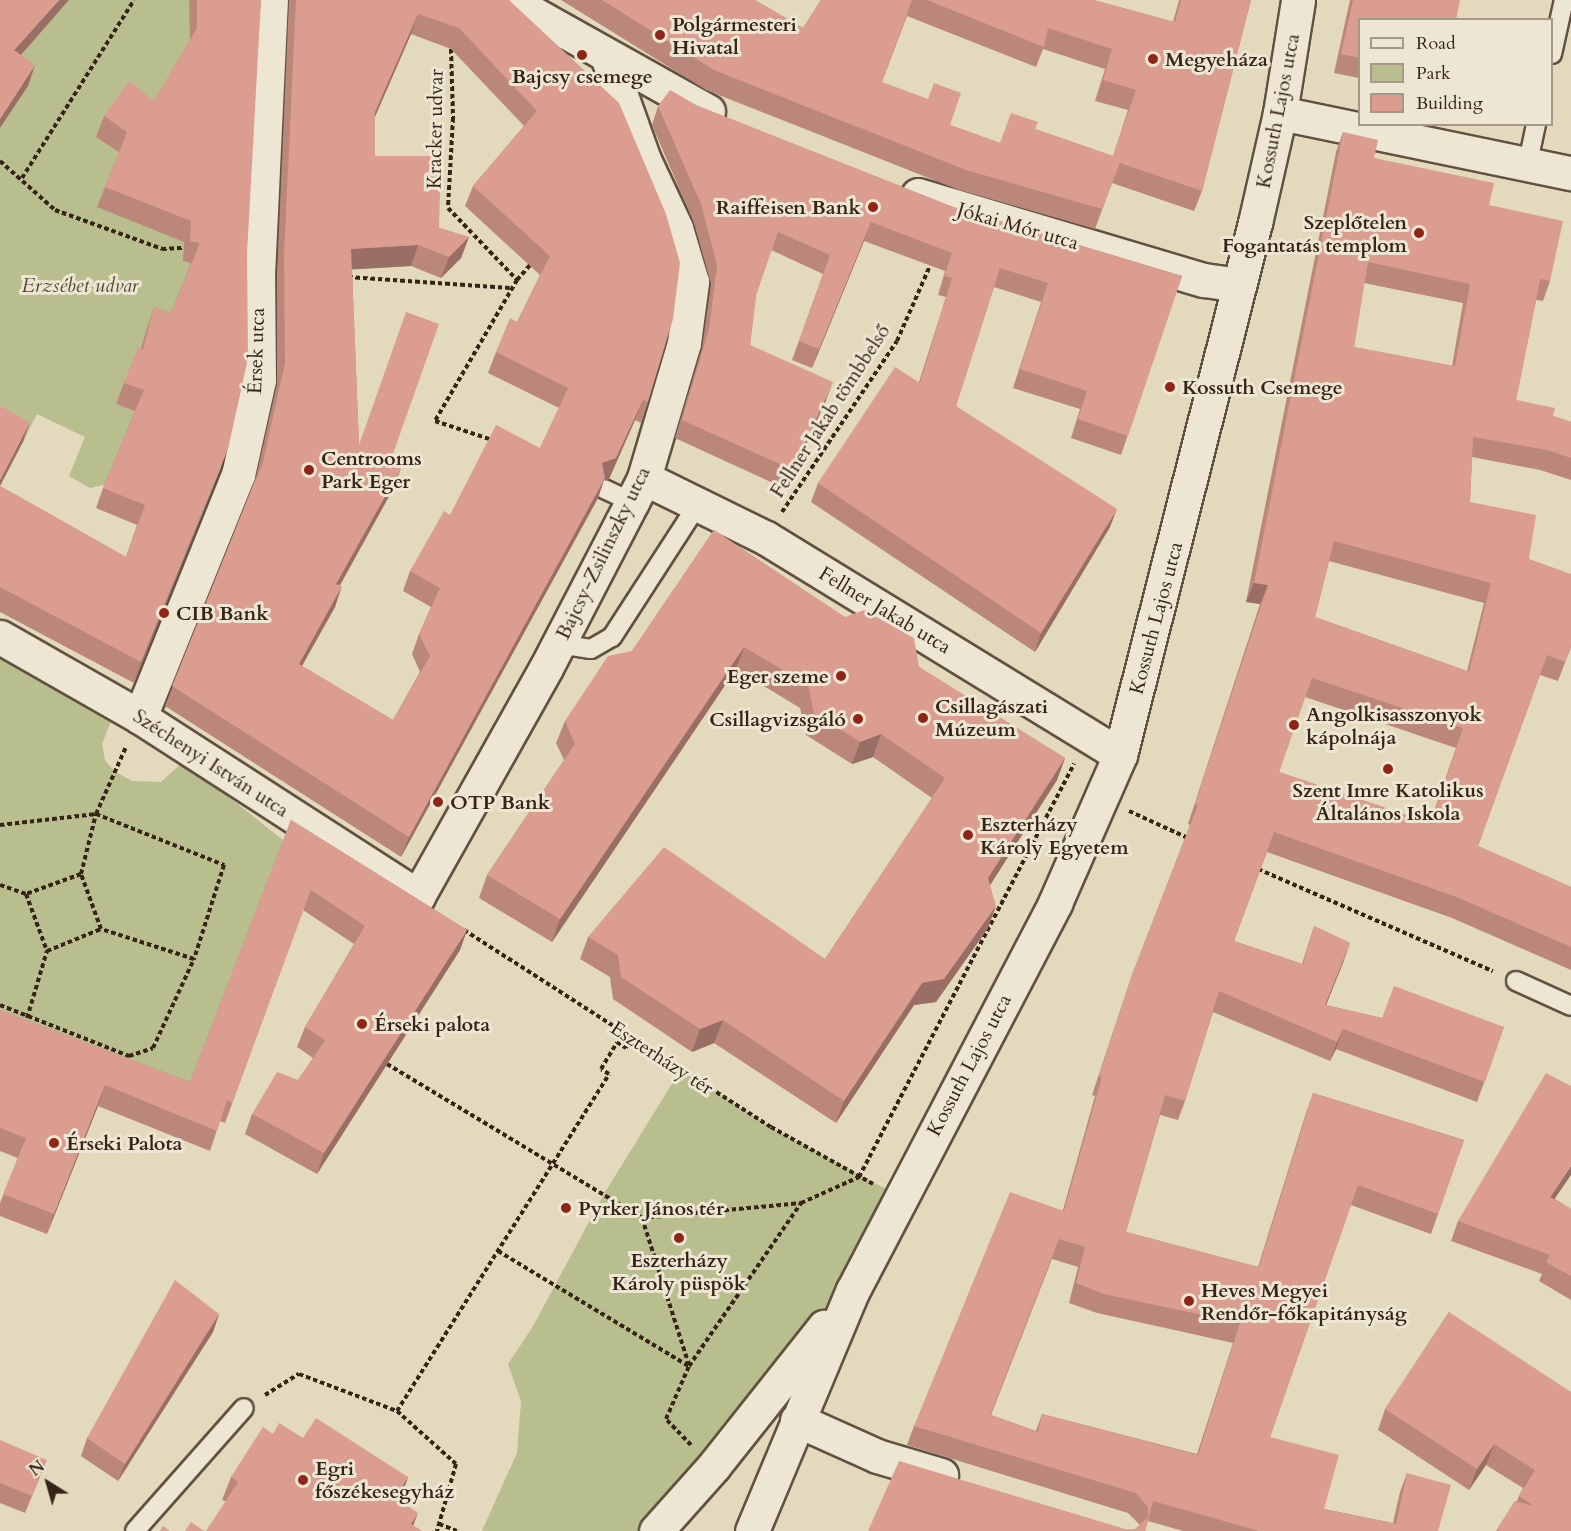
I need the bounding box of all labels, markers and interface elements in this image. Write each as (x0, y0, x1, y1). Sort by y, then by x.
place label: Polgármesteri Hivatal (672, 12, 797, 59)
legend (1358, 18, 1553, 126)
marker: Polgármesteri Hivatal (653, 28, 667, 42)
text: Road (1416, 31, 1456, 56)
street label: Kossuth Lajos utca (1251, 32, 1305, 190)
place label: Megyeháza (1165, 47, 1268, 71)
marker: Bajcsy csemege (575, 48, 589, 62)
marker: Megyeháza (1146, 52, 1160, 66)
text: Park (1416, 61, 1451, 86)
place label: Bajcsy csemege (511, 64, 653, 88)
street label: Kracker udvar (422, 69, 448, 189)
text: Building (1416, 91, 1483, 116)
place label: Raiffeisen Bank (716, 195, 861, 219)
street label: Jókai Mór utca (954, 197, 1082, 255)
marker: Raiffeisen Bank (866, 200, 880, 214)
place label: Szeplőtelen Fogantatás templom (1222, 210, 1407, 257)
marker: Szeplőtelen Fogantatás templom (1412, 226, 1426, 240)
park label: Erzsébet udvar (22, 273, 138, 297)
street label: Érsek utca (242, 307, 270, 395)
street label: Fellner Jakab tömbbelső (765, 320, 895, 502)
place label: Kossuth Csemege (1182, 375, 1343, 399)
marker: Kossuth Csemege (1163, 380, 1177, 394)
place label: Centrooms Park Eger (321, 446, 422, 493)
marker: Centrooms Park Eger (302, 463, 316, 477)
street label: Bajcsy-Zsilinszky utca (551, 463, 655, 643)
street label: Kossuth Lajos utca (1124, 539, 1188, 697)
street label: Fellner Jakab utca (815, 561, 955, 659)
place label: CIB Bank (176, 601, 269, 625)
marker: CIB Bank (157, 606, 171, 620)
place label: Eger szeme (726, 664, 829, 688)
marker: Eger szeme (834, 669, 848, 683)
place label: Csillagászati Múzeum (935, 694, 1048, 741)
place label: Angolkisasszonyok kápolnája (1306, 702, 1482, 749)
street label: Széchenyi István utca (129, 704, 293, 822)
place label: Csillagvizsgáló (709, 707, 846, 731)
marker: Csillagászati Múzeum (916, 711, 930, 725)
marker: Csillagvizsgáló (851, 712, 865, 726)
marker: Angolkisasszonyok kápolnája (1287, 718, 1301, 732)
marker: Szent Imre Katolikus Általános Iskola (1381, 762, 1395, 776)
place label: Szent Imre Katolikus Általános Iskola (1292, 778, 1484, 825)
place label: OTP Bank (450, 790, 550, 814)
marker: OTP Bank (431, 795, 445, 809)
place label: Eszterházy Károly Egyetem (980, 812, 1129, 859)
marker: Eszterházy Károly Egyetem (961, 828, 975, 842)
street label: Kossuth Lajos utca (922, 990, 1016, 1140)
place label: Érseki palota (374, 1012, 490, 1036)
street label: Eszterházy tér (606, 1016, 718, 1100)
marker: Érseki palota (355, 1017, 369, 1031)
place label: Érseki Palota (66, 1131, 182, 1155)
marker: Érseki Palota (47, 1136, 61, 1150)
place label: Pyrker János tér (578, 1196, 724, 1220)
marker: Pyrker János tér (559, 1201, 573, 1215)
marker: Eszterházy Károly püspök (672, 1231, 686, 1245)
place label: Eszterházy Károly püspök (612, 1248, 746, 1295)
place label: Heves Megyei Rendőr-főkapitányság (1201, 1278, 1407, 1325)
marker: Heves Megyei Rendőr-főkapitányság (1182, 1294, 1196, 1308)
north arrow (18, 1453, 78, 1513)
text: N (25, 1456, 49, 1482)
place label: Egri főszékesegyház (315, 1456, 454, 1503)
marker: Egri főszékesegyház (296, 1473, 310, 1487)

